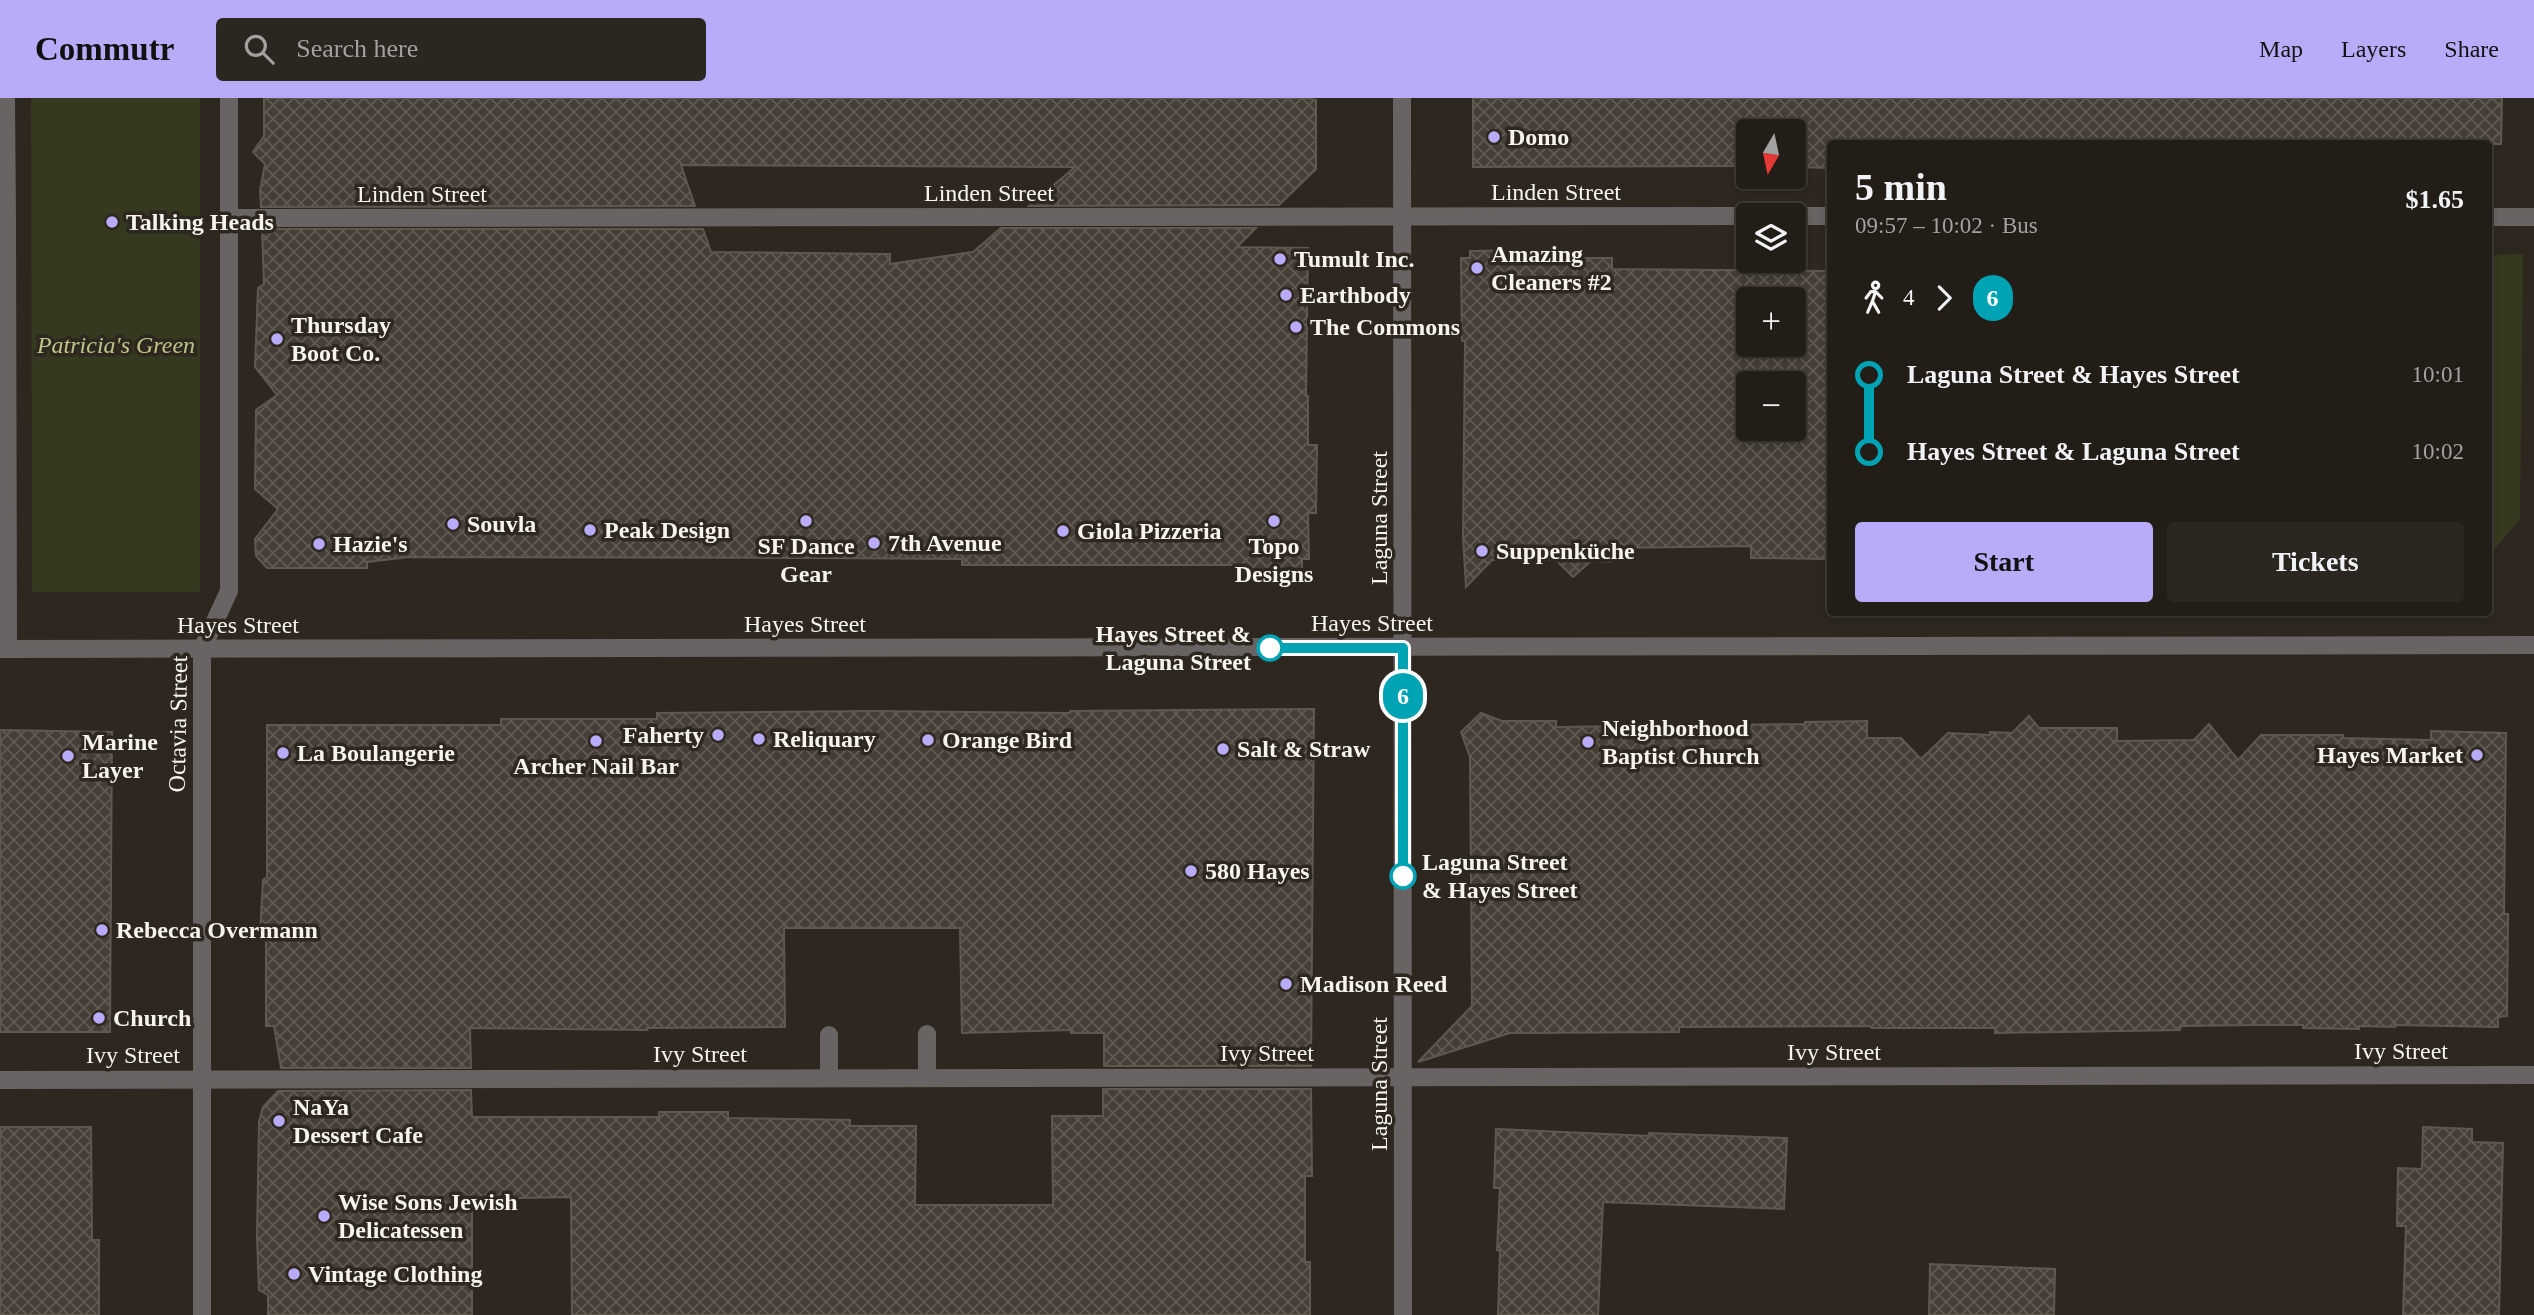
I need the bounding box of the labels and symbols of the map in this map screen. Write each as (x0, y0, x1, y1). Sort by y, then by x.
north arrow (1736, 119, 1806, 189)
place label: Domo (1508, 124, 1569, 150)
marker: Domo (1486, 129, 1502, 145)
street label: Linden Street (1491, 179, 1621, 205)
street label: Linden Street (924, 180, 1054, 206)
street label: Linden Street (357, 181, 487, 207)
place label: Talking Heads (126, 209, 274, 235)
marker: Talking Heads (104, 214, 120, 230)
place label: Amazing Cleaners #2 (1491, 241, 1612, 295)
place label: Tumult Inc. (1294, 246, 1415, 272)
marker: Tumult Inc. (1272, 251, 1288, 267)
marker: Amazing Cleaners #2 (1469, 260, 1485, 276)
place label: Earthbody (1300, 282, 1411, 308)
marker: Earthbody (1278, 287, 1294, 303)
place label: Thursday Boot Co. (291, 312, 391, 366)
place label: The Commons (1310, 314, 1460, 340)
marker: The Commons (1288, 319, 1304, 335)
marker: Thursday Boot Co. (269, 331, 285, 347)
park label: Patricia's Green (36, 332, 195, 358)
street label: Laguna Street (1366, 451, 1392, 585)
place label: Souvla (467, 511, 536, 537)
marker: SF Dance Gear (798, 513, 814, 529)
marker: Topo Designs (1266, 513, 1282, 529)
marker: Souvla (445, 516, 461, 532)
place label: Peak Design (604, 517, 730, 543)
place label: Giola Pizzeria (1077, 518, 1222, 544)
marker: Peak Design (582, 522, 598, 538)
marker: Giola Pizzeria (1055, 523, 1071, 539)
place label: 7th Avenue (888, 530, 1002, 556)
place label: Hazie's (333, 531, 408, 557)
place label: SF Dance Gear (757, 533, 855, 587)
place label: Topo Designs (1235, 533, 1313, 587)
marker: 7th Avenue (866, 535, 882, 551)
marker: Hazie's (311, 536, 327, 552)
place label: Suppenküche (1496, 538, 1635, 564)
marker: Suppenküche (1474, 543, 1490, 559)
street label: Hayes Street (1311, 610, 1433, 636)
street label: Hayes Street (744, 611, 866, 637)
street label: Hayes Street (177, 612, 299, 638)
place label: Hayes Street & Laguna Street (1095, 621, 1251, 675)
marker: Hayes Street & Laguna Street (1257, 635, 1283, 661)
street label: Octavia Street (164, 655, 192, 793)
line badge: 6 (1380, 673, 1426, 719)
place label: Neighborhood Baptist Church (1602, 715, 1760, 769)
place label: Faherty (623, 722, 704, 748)
place label: Reliquary (773, 726, 876, 752)
marker: Faherty (710, 727, 726, 743)
place label: Orange Bird (942, 727, 1073, 753)
place label: Marine Layer (82, 729, 158, 783)
marker: Reliquary (751, 731, 767, 747)
marker: Orange Bird (920, 732, 936, 748)
marker: Archer Nail Bar (588, 733, 604, 749)
marker: Neighborhood Baptist Church (1580, 734, 1596, 750)
place label: Salt & Straw (1237, 736, 1371, 762)
place label: La Boulangerie (297, 740, 455, 766)
marker: Salt & Straw (1215, 741, 1231, 757)
place label: Hayes Market (2317, 742, 2463, 768)
marker: La Boulangerie (275, 745, 291, 761)
marker: Hayes Market (2469, 747, 2485, 763)
marker: Marine Layer (60, 748, 76, 764)
place label: Archer Nail Bar (513, 753, 679, 779)
place label: Laguna Street & Hayes Street (1422, 849, 1578, 903)
place label: 580 Hayes (1205, 858, 1310, 884)
marker: 580 Hayes (1183, 863, 1199, 879)
marker: Laguna Street & Hayes Street (1390, 863, 1416, 889)
place label: Rebecca Overmann (116, 917, 318, 943)
marker: Rebecca Overmann (94, 922, 110, 938)
place label: Madison Reed (1300, 971, 1448, 997)
marker: Madison Reed (1278, 976, 1294, 992)
place label: Church (113, 1005, 191, 1031)
marker: Church (91, 1010, 107, 1026)
street label: Laguna Street (1366, 1017, 1392, 1151)
street label: Ivy Street (2354, 1038, 2448, 1064)
street label: Ivy Street (1787, 1039, 1881, 1065)
street label: Ivy Street (1220, 1040, 1314, 1066)
street label: Ivy Street (653, 1041, 747, 1067)
street label: Ivy Street (86, 1042, 180, 1068)
place label: NaYa Dessert Cafe (293, 1094, 423, 1148)
marker: NaYa Dessert Cafe (271, 1113, 287, 1129)
place label: Wise Sons Jewish Delicatessen (338, 1189, 518, 1243)
marker: Wise Sons Jewish Delicatessen (316, 1208, 332, 1224)
place label: Vintage Clothing (308, 1261, 482, 1287)
marker: Vintage Clothing (286, 1266, 302, 1282)

